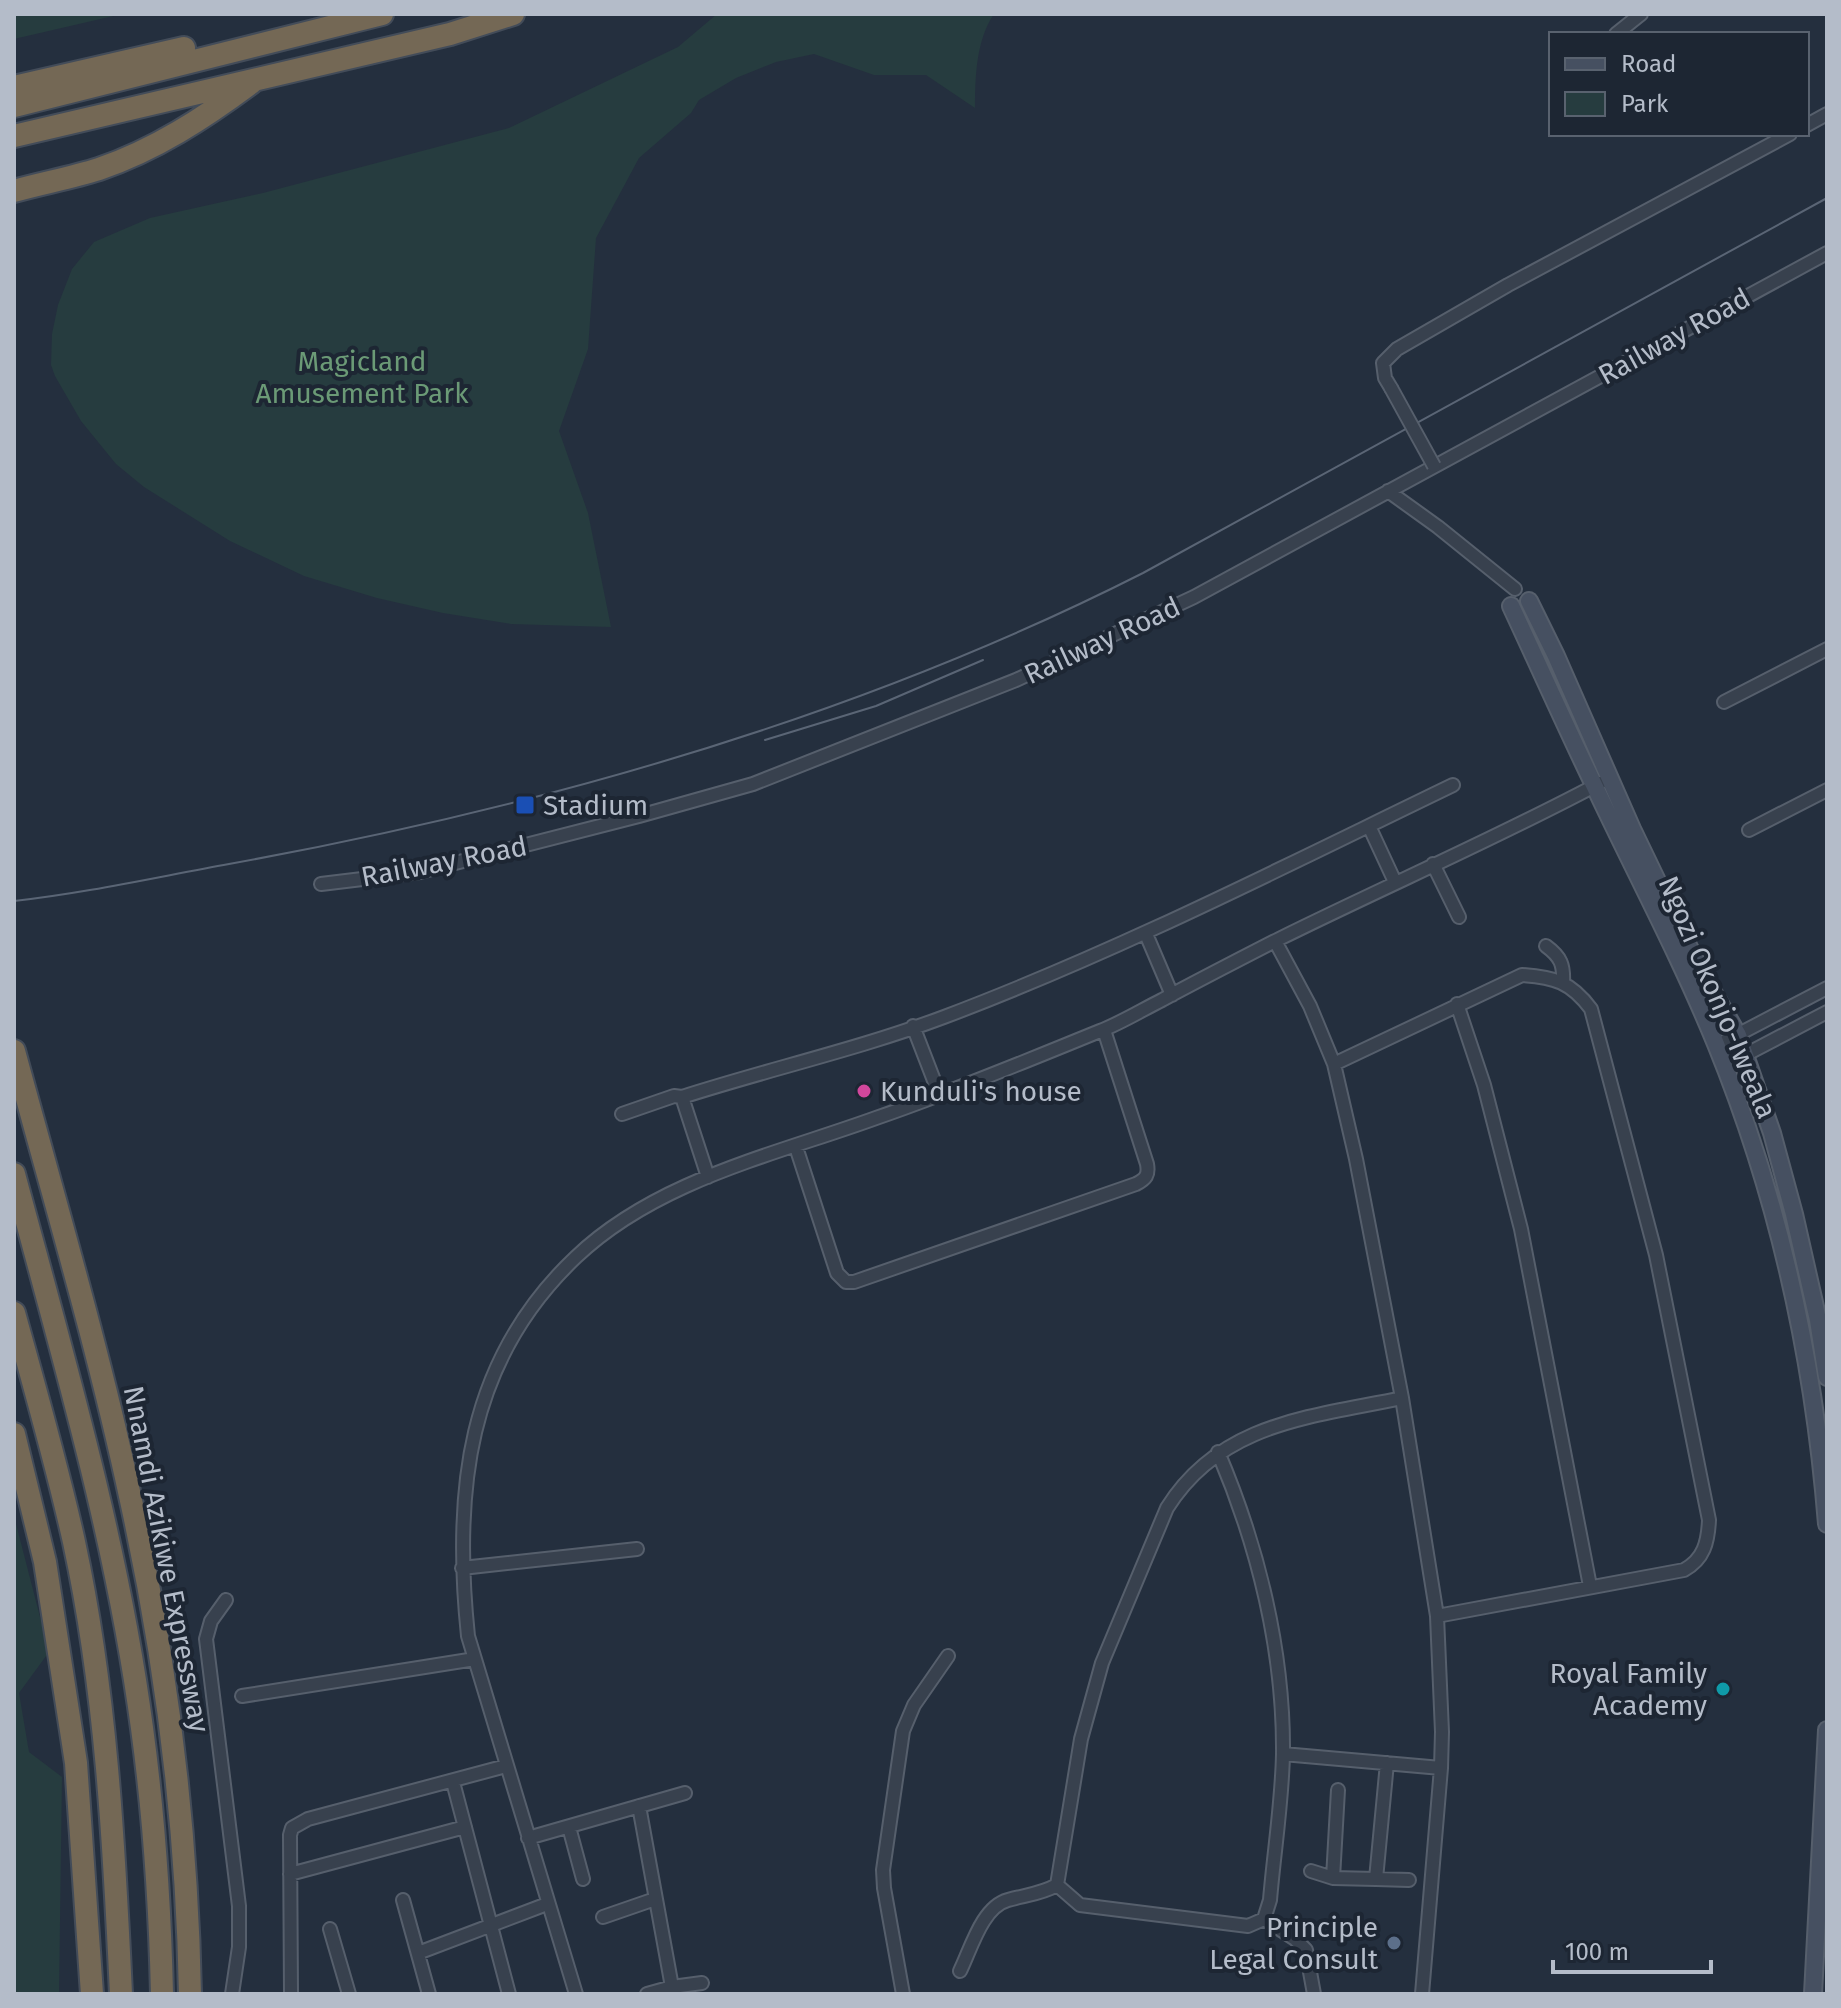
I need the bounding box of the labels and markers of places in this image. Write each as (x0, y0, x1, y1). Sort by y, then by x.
place label: Stadium (543, 789, 648, 822)
marker: Stadium (514, 794, 536, 816)
place label: Kunduli's house (880, 1075, 1082, 1108)
marker: Kunduli's house (855, 1082, 873, 1100)
place label: Royal Family Academy (1549, 1657, 1707, 1722)
marker: Royal Family Academy (1714, 1680, 1732, 1698)
place label: Principle Legal Consult (1209, 1911, 1379, 1976)
marker: Principle Legal Consult (1385, 1934, 1403, 1952)

